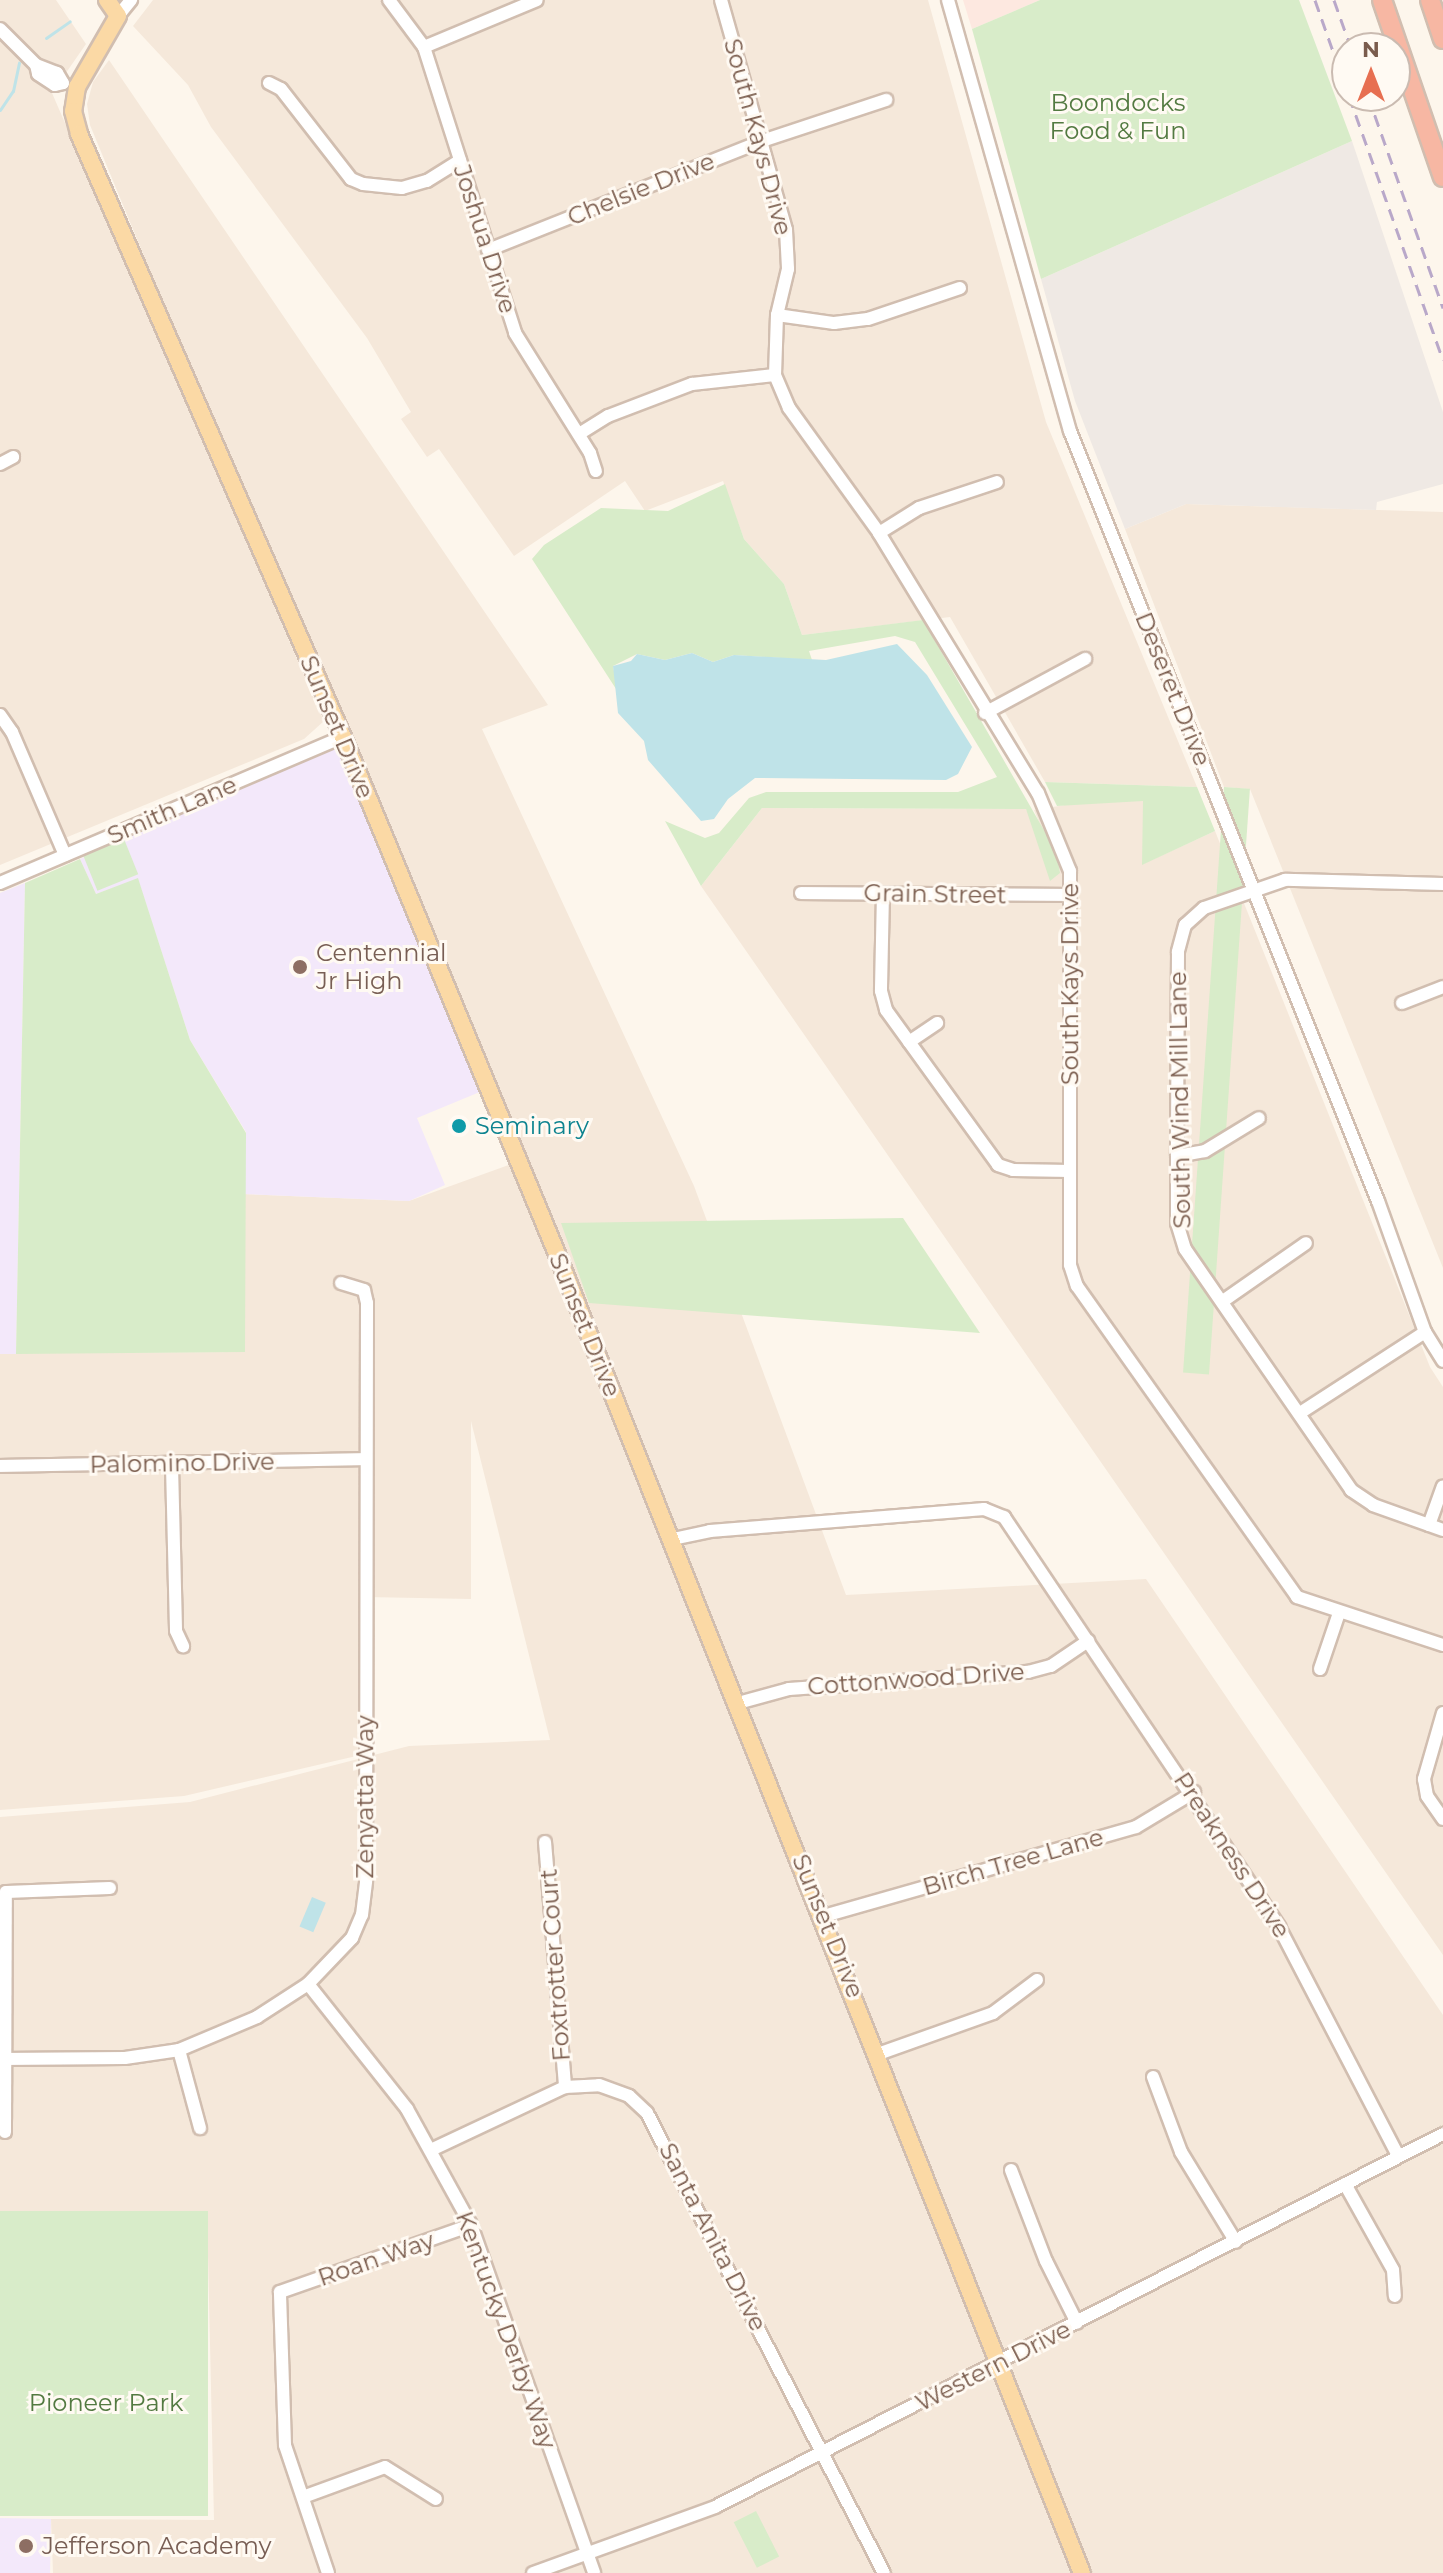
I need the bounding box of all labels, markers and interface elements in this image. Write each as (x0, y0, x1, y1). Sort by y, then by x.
north arrow (1331, 32, 1411, 112)
street label: South Kays Drive (718, 36, 798, 238)
text: N (1362, 36, 1380, 63)
park label: Boondocks Food & Fun (1050, 89, 1186, 145)
street label: Chelsie Drive (563, 146, 719, 232)
street label: Joshua Drive (447, 161, 523, 317)
street label: Deseret Drive (1129, 608, 1217, 770)
street label: Sunset Drive (294, 651, 380, 803)
street label: Smith Lane (103, 770, 241, 850)
street label: Grain Street (863, 878, 1007, 910)
street label: South Kays Drive (1056, 883, 1084, 1085)
place label: Centennial Jr High (316, 939, 446, 995)
marker: Centennial Jr High (291, 958, 309, 976)
street label: South Wind Mill Lane (1163, 971, 1197, 1229)
place label: Seminary (475, 1112, 589, 1140)
marker: Seminary (450, 1117, 468, 1135)
street label: Sunset Drive (543, 1249, 627, 1401)
street label: Palomino Drive (89, 1447, 275, 1479)
street label: Cottonwood Drive (807, 1657, 1025, 1701)
street label: Zenyatta Way (351, 1715, 379, 1879)
street label: Preakness Drive (1168, 1767, 1296, 1943)
street label: Birch Tree Lane (919, 1822, 1107, 1902)
street label: Sunset Drive (786, 1850, 870, 2002)
street label: Foxtrotter Court (534, 1868, 576, 2062)
street label: Santa Anita Drive (653, 2138, 773, 2336)
street label: Kentucky Derby Way (450, 2207, 562, 2453)
street label: Roan Way (314, 2226, 438, 2292)
street label: Western Drive (911, 2315, 1075, 2417)
park label: Pioneer Park (29, 2389, 183, 2417)
place label: Jefferson Academy (42, 2532, 272, 2560)
marker: Jefferson Academy (17, 2537, 35, 2555)

